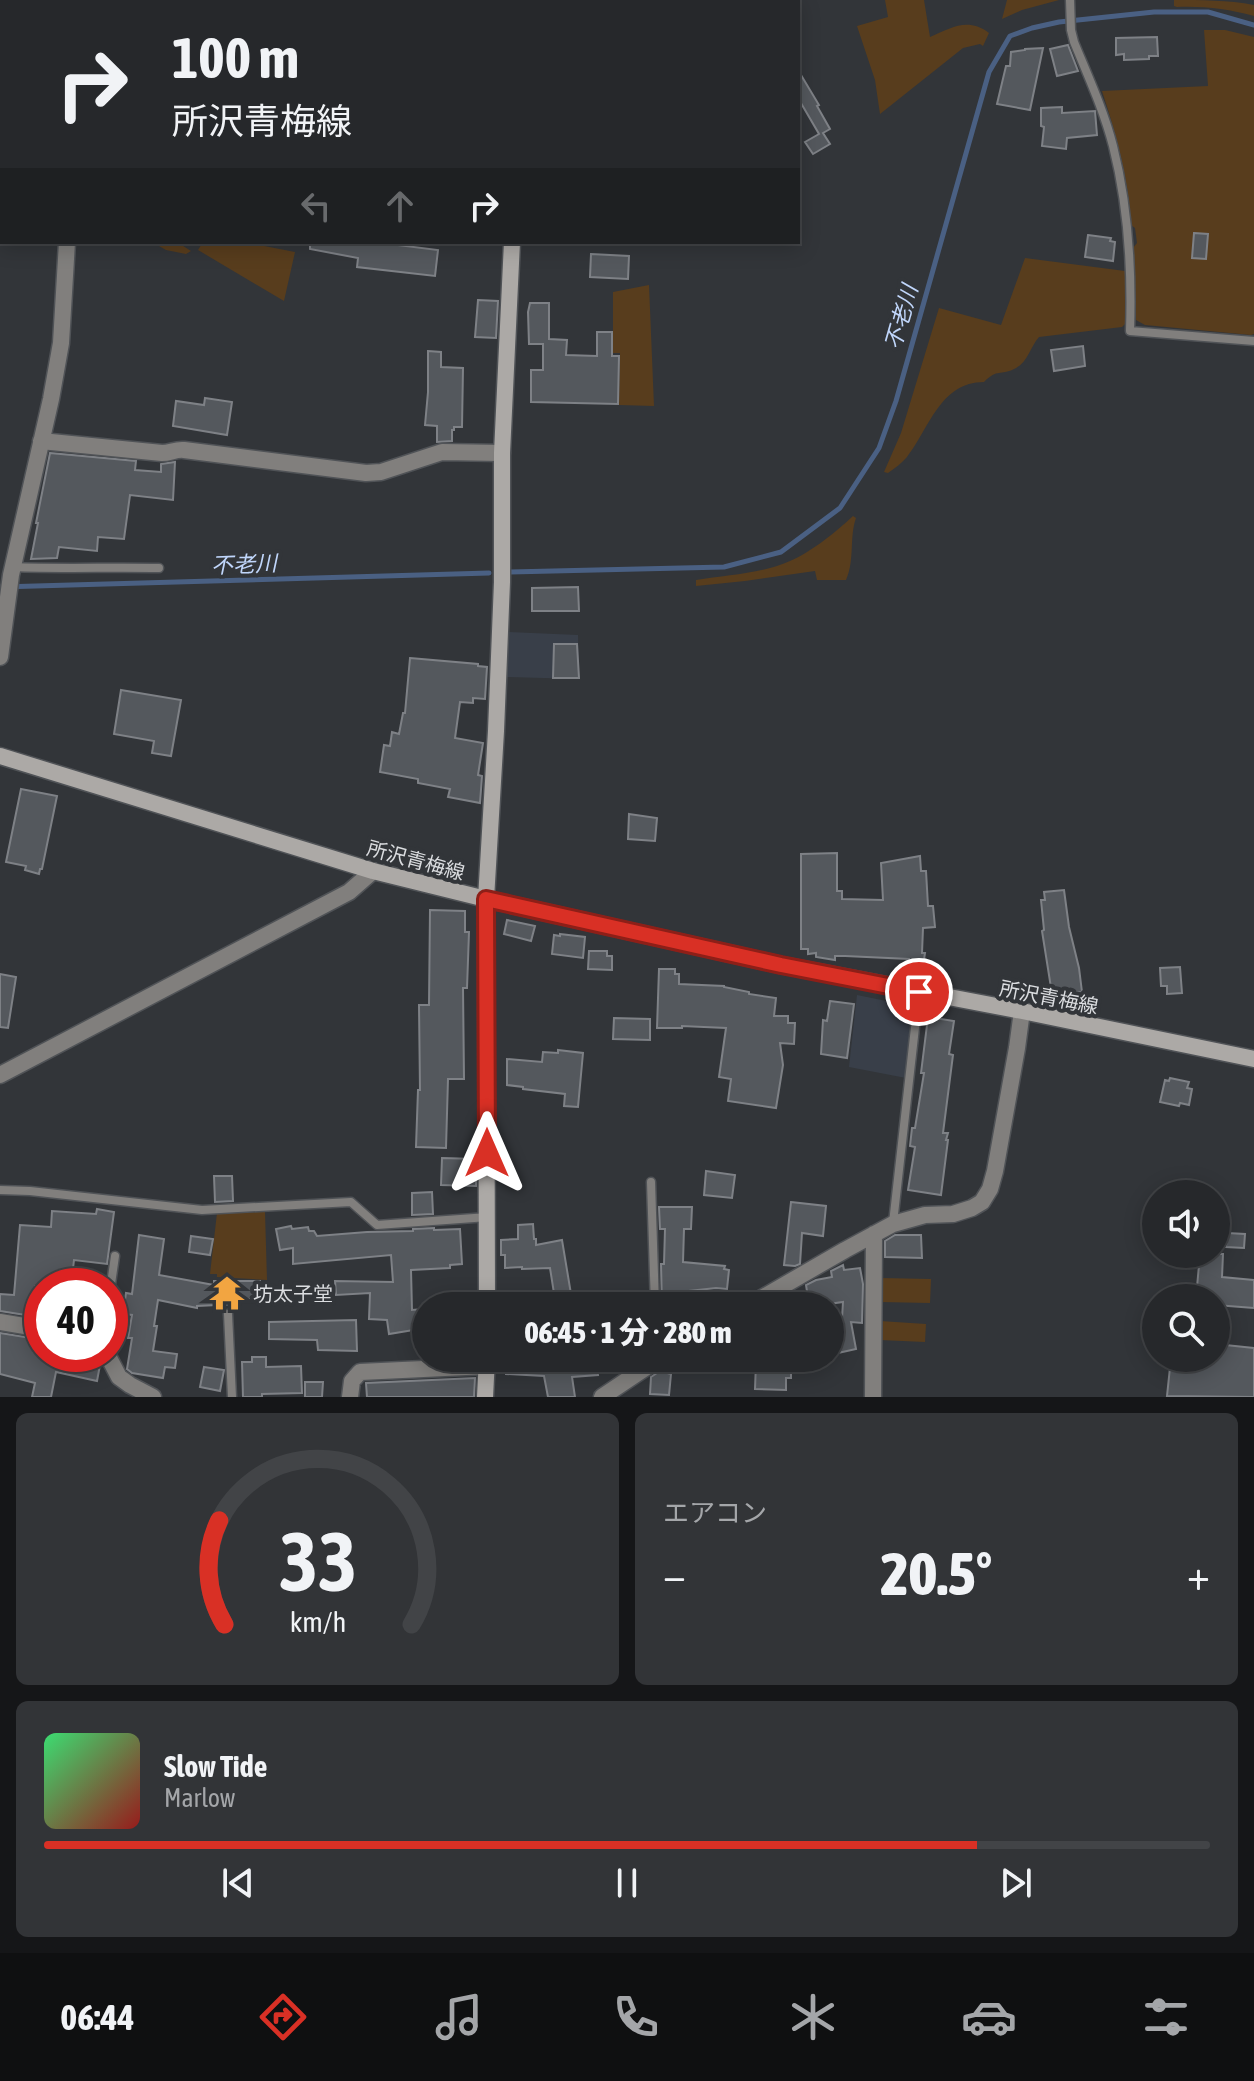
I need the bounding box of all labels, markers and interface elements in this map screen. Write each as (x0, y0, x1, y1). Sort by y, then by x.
text: 100 m (172, 26, 299, 90)
icon: right (40, 32, 144, 136)
text: 所沢青梅線 (172, 100, 352, 142)
icon: left (294, 184, 338, 228)
icon: ahead (378, 184, 422, 228)
icon: right (462, 184, 506, 228)
water label: 不老川 (879, 280, 923, 352)
water label: 不老川 (211, 550, 279, 578)
street label: 所沢青梅線 (365, 836, 467, 884)
pin (885, 958, 953, 1026)
icon: arrive (897, 970, 941, 1014)
street label: 所沢青梅線 (998, 976, 1100, 1018)
position arrow (445, 1111, 529, 1195)
map controls (1142, 1180, 1230, 1372)
button: sound (1142, 1180, 1230, 1268)
speed limit sign: 40 (24, 1268, 128, 1372)
temple icon: 坊太子堂 (208, 1274, 246, 1312)
place label: 坊太子堂 (253, 1282, 333, 1305)
button: search (1142, 1284, 1230, 1372)
text: 06:45 · 1 分 · 280 m (524, 1315, 732, 1349)
text: エアコン (663, 1498, 767, 1528)
text: 33 (278, 1513, 357, 1609)
text: 20.5° (881, 1539, 992, 1608)
text: − (663, 1549, 686, 1599)
text: + (1187, 1549, 1210, 1599)
text: km/h (289, 1605, 346, 1638)
text: Slow Tide (164, 1749, 267, 1783)
text: Marlow (164, 1783, 235, 1813)
icon: previous (216, 1861, 260, 1905)
icon: pause (605, 1861, 649, 1905)
icon: next (994, 1861, 1038, 1905)
icon: directions (255, 1989, 311, 2045)
icon: music (431, 1989, 487, 2045)
icon: phone (608, 1989, 664, 2045)
icon: climate (785, 1989, 841, 2045)
icon: car (961, 1989, 1017, 2045)
icon: filters (1138, 1989, 1194, 2045)
text: 06:44 (60, 1996, 134, 2038)

